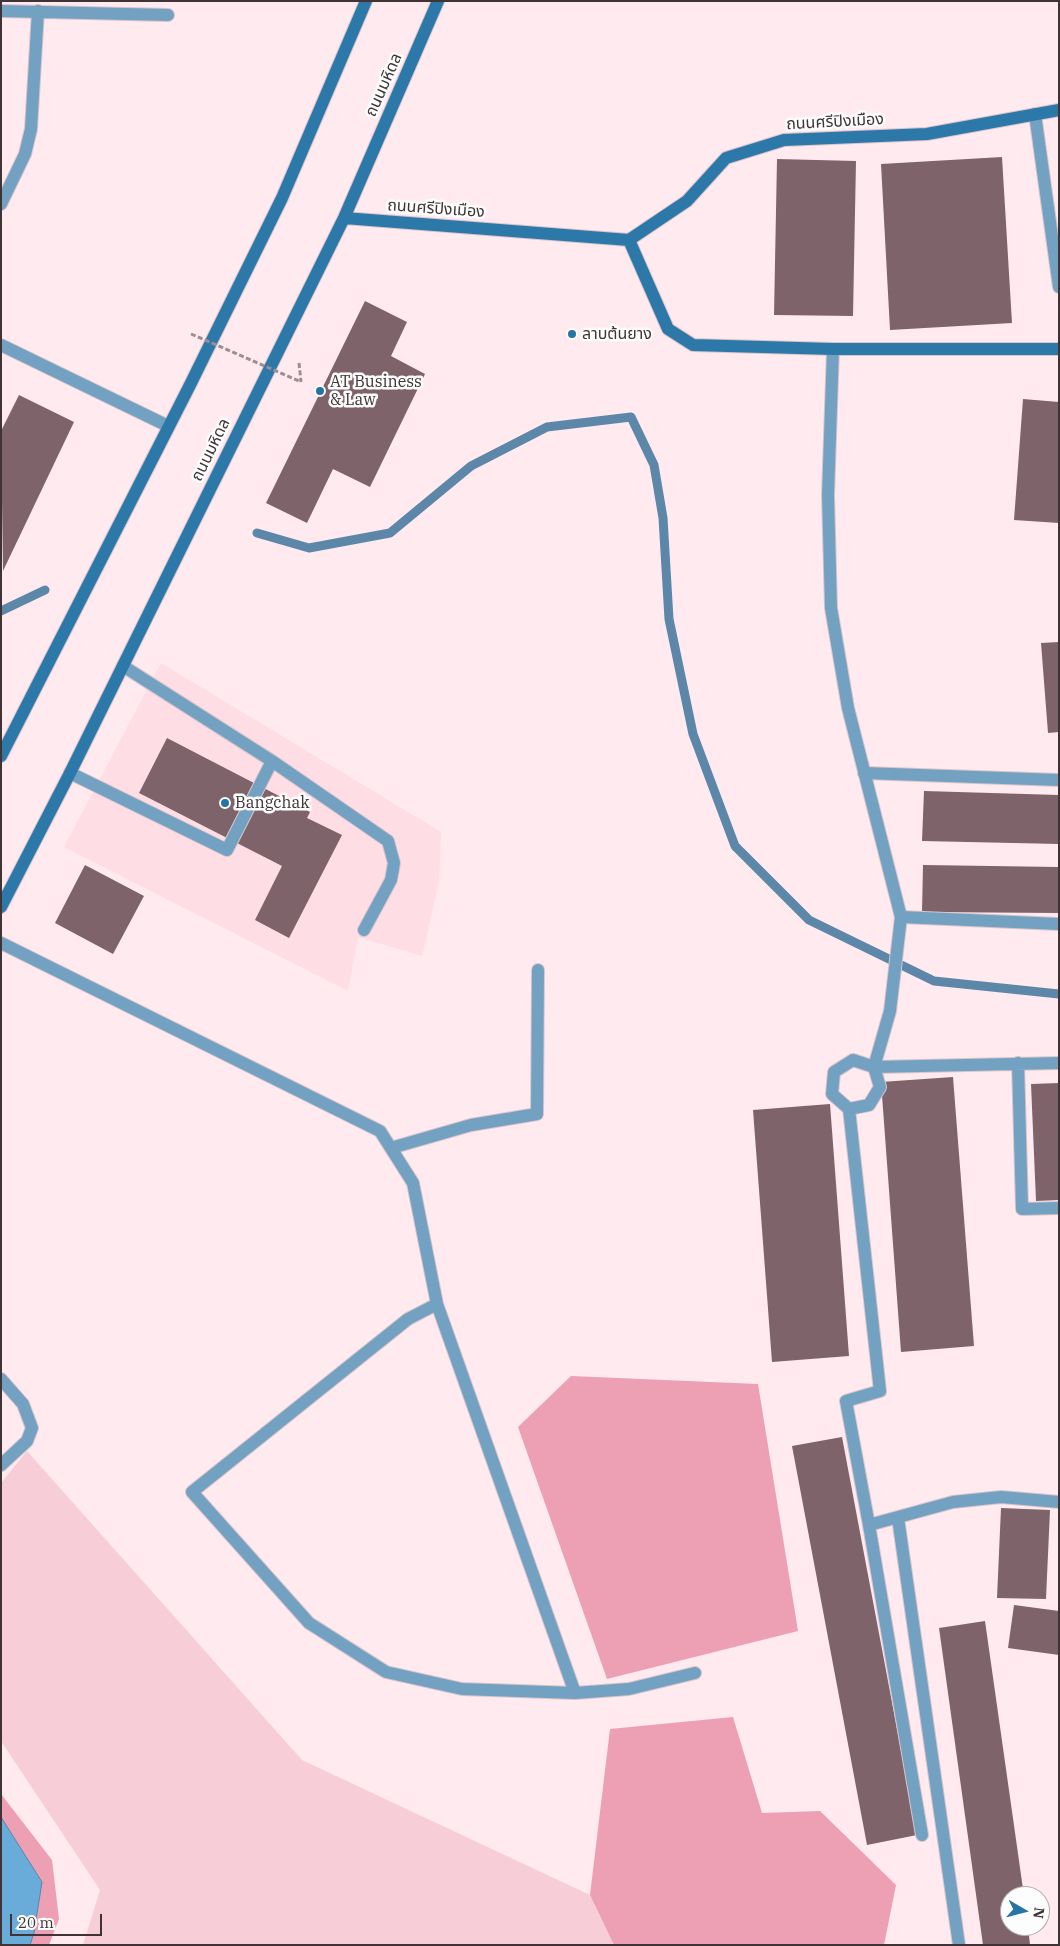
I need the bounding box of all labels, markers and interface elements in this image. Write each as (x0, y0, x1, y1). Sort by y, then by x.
street label: ถนนมหิดล (362, 50, 406, 120)
street label: ถนนศรีปิงเมือง (786, 110, 884, 134)
street label: ถนนศรีปิงเมือง (387, 196, 485, 222)
place label: ลาบต้นยาง (582, 324, 652, 344)
marker: ลาบต้นยาง (566, 328, 578, 340)
place label: AT Business & Law (330, 372, 422, 410)
marker: AT Business & Law (314, 385, 326, 397)
street label: ถนนมหิดล (188, 415, 234, 485)
place label: Bangchak (235, 793, 310, 813)
marker: Bangchak (219, 797, 231, 809)
north arrow (1000, 1886, 1050, 1936)
scale bar (12, 1904, 105, 1936)
text: N (1029, 1906, 1049, 1920)
text: 20 m (18, 1913, 54, 1932)

